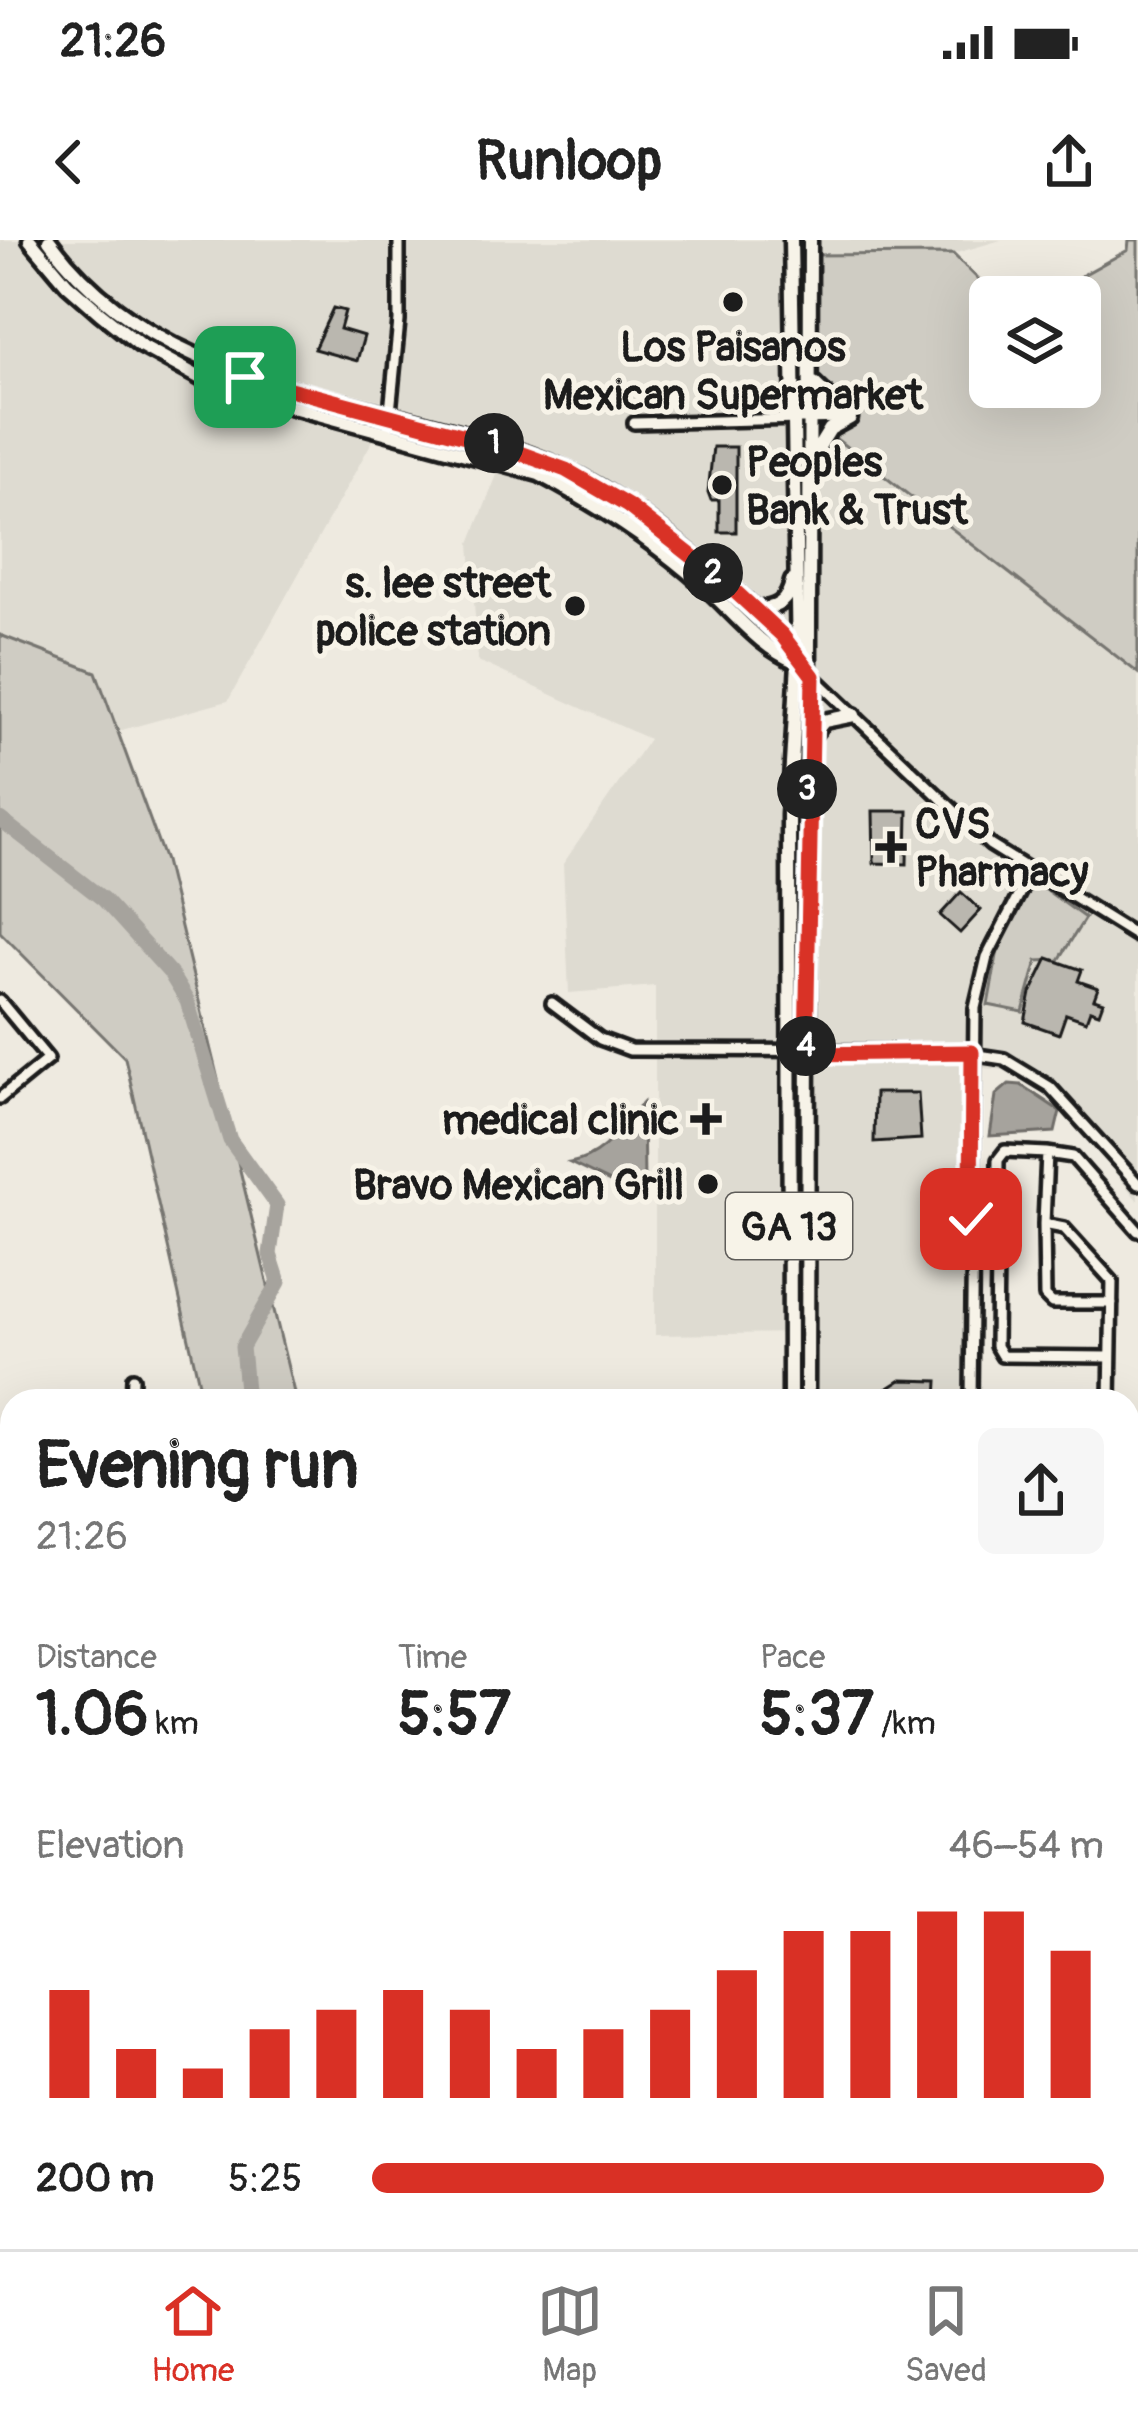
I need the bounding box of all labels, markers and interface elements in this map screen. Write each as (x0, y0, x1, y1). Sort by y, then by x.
text: 21:26 (60, 14, 166, 70)
text: Runloop (476, 128, 662, 196)
icon: back (36, 129, 102, 195)
icon: share (1036, 129, 1102, 195)
map controls (969, 276, 1101, 408)
button: layers (969, 276, 1101, 408)
marker: Los Paisanos Mexican Supermarket (720, 289, 746, 315)
place label: Los Paisanos Mexican Supermarket (543, 322, 924, 422)
pin (194, 326, 296, 428)
icon: arrive (212, 344, 278, 410)
pin: 1 (464, 413, 524, 473)
text: 1 (488, 422, 500, 463)
place label: Peoples Bank & Trust (746, 437, 969, 537)
marker: Peoples Bank & Trust (709, 472, 735, 498)
pin: 2 (683, 543, 743, 603)
text: 2 (704, 552, 722, 593)
place label: s. lee street police station (316, 558, 552, 658)
marker: s. lee street police station (562, 593, 588, 619)
pin: 3 (777, 759, 837, 819)
text: 3 (798, 768, 816, 809)
place label: CVS Pharmacy (915, 799, 1089, 899)
marker: CVS Pharmacy (878, 834, 904, 860)
pin: 4 (776, 1016, 836, 1076)
text: 4 (796, 1025, 816, 1066)
place label: medical clinic (442, 1095, 679, 1147)
marker: medical clinic (690, 1103, 722, 1135)
place label: Bravo Mexican Grill (353, 1160, 684, 1212)
pin (920, 1168, 1022, 1270)
marker: Bravo Mexican Grill (695, 1171, 721, 1197)
icon: check (938, 1186, 1004, 1252)
road number: GA 13 (726, 1193, 852, 1259)
text: Evening run (36, 1425, 359, 1508)
button: share (978, 1428, 1104, 1554)
text: 21:26 (36, 1512, 128, 1561)
text: Distance (36, 1637, 157, 1678)
text: Time (398, 1637, 467, 1678)
text: Pace (760, 1637, 825, 1678)
text: 1.06 (36, 1678, 149, 1753)
text: 5:57 (398, 1678, 511, 1753)
text: 5:37 (760, 1678, 874, 1753)
text: km (149, 1703, 199, 1744)
text: /km (874, 1703, 936, 1744)
text: Elevation (36, 1821, 185, 1870)
text: 46–54 m (949, 1821, 1104, 1870)
text: 200 m (36, 2154, 154, 2203)
text: 5:25 (228, 2154, 303, 2203)
tab: Home (151, 2278, 234, 2391)
tab: Map (537, 2278, 603, 2391)
tab: Saved (905, 2278, 987, 2391)

